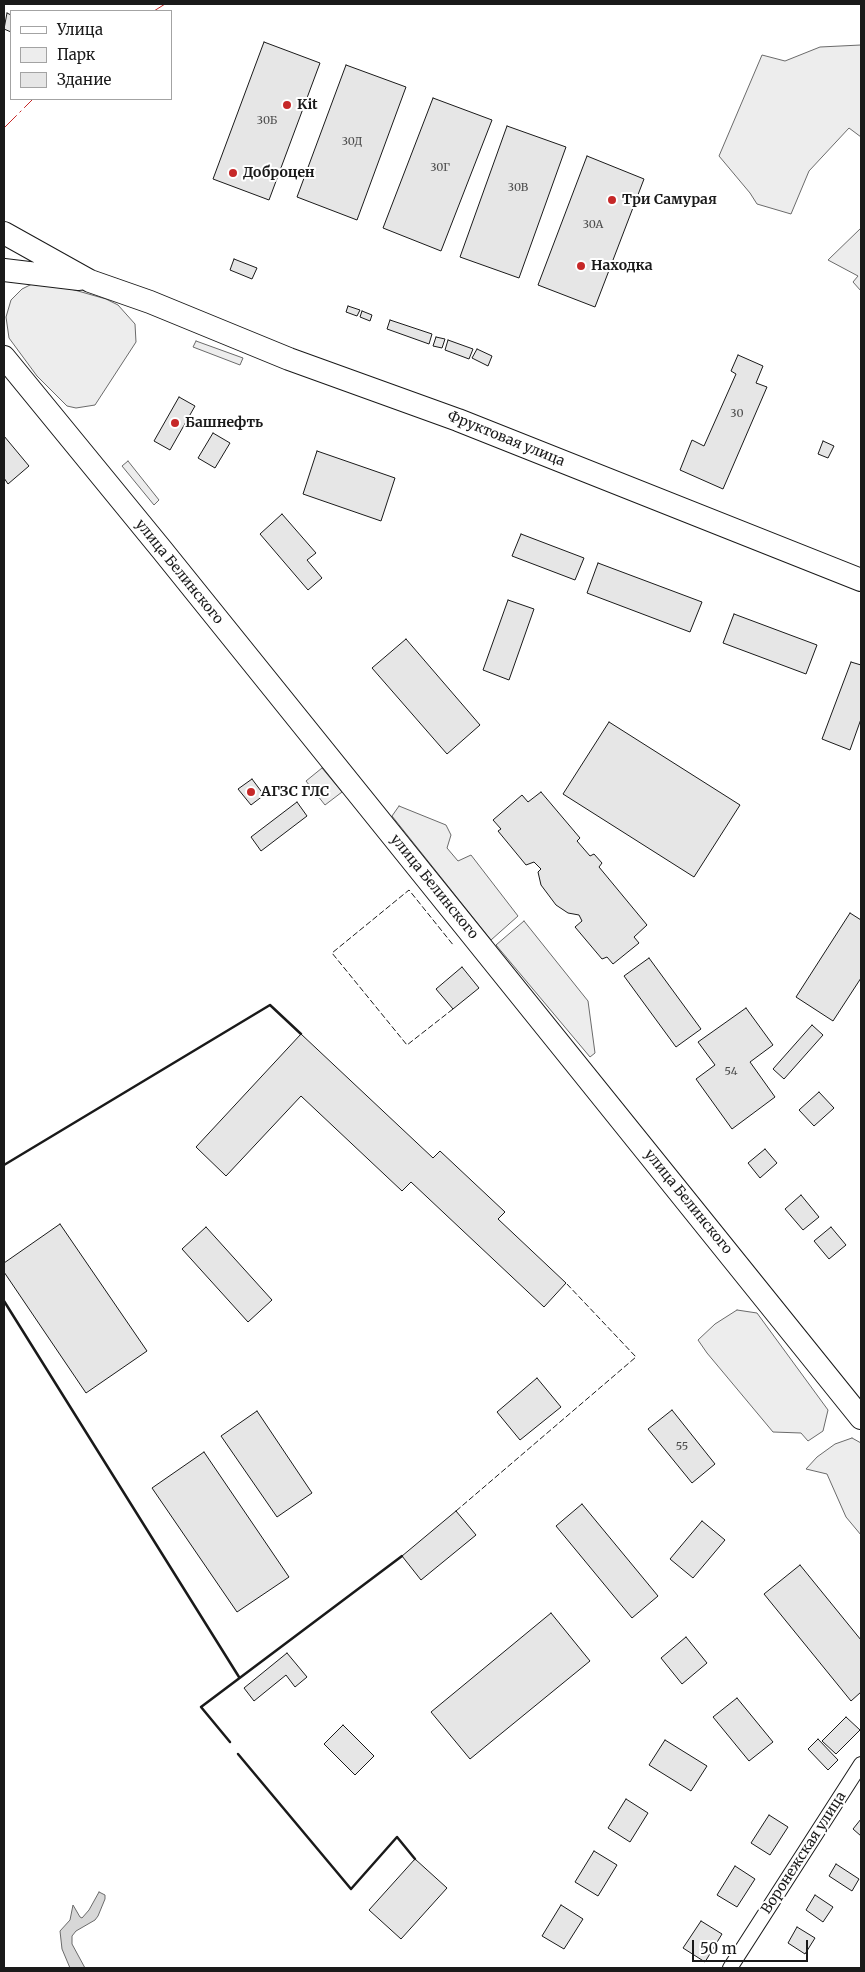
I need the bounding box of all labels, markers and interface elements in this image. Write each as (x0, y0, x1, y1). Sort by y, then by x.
legend (10, 10, 172, 100)
text: Улица (57, 20, 103, 39)
text: Парк (57, 45, 95, 64)
text: Здание (57, 70, 111, 89)
place label: Kit (297, 97, 318, 113)
marker: Kit (281, 99, 293, 111)
house number: 30Б (257, 114, 277, 128)
house number: 30Д (342, 135, 362, 149)
house number: 30Г (430, 161, 450, 175)
place label: Доброцен (243, 165, 315, 181)
marker: Доброцен (227, 167, 239, 179)
house number: 30В (508, 181, 528, 195)
place label: Три Самурая (622, 192, 717, 208)
marker: Три Самурая (606, 194, 618, 206)
house number: 30А (583, 218, 603, 232)
place label: Находка (591, 258, 653, 274)
marker: Находка (575, 260, 587, 272)
house number: 30 (730, 407, 744, 421)
street label: Фруктовая улица (445, 408, 567, 470)
place label: Башнефть (185, 415, 263, 431)
marker: Башнефть (169, 417, 181, 429)
street label: улица Белинского (132, 516, 226, 628)
place label: АГЗС ГЛС (261, 784, 329, 800)
marker: АГЗС ГЛС (245, 786, 257, 798)
street label: улица Белинского (387, 831, 481, 943)
house number: 54 (725, 1065, 737, 1079)
street label: улица Белинского (641, 1146, 735, 1258)
house number: 55 (676, 1440, 688, 1454)
street label: Воронежская улица (758, 1789, 850, 1917)
scale bar (695, 1930, 811, 1962)
text: 50 m (700, 1939, 737, 1958)

